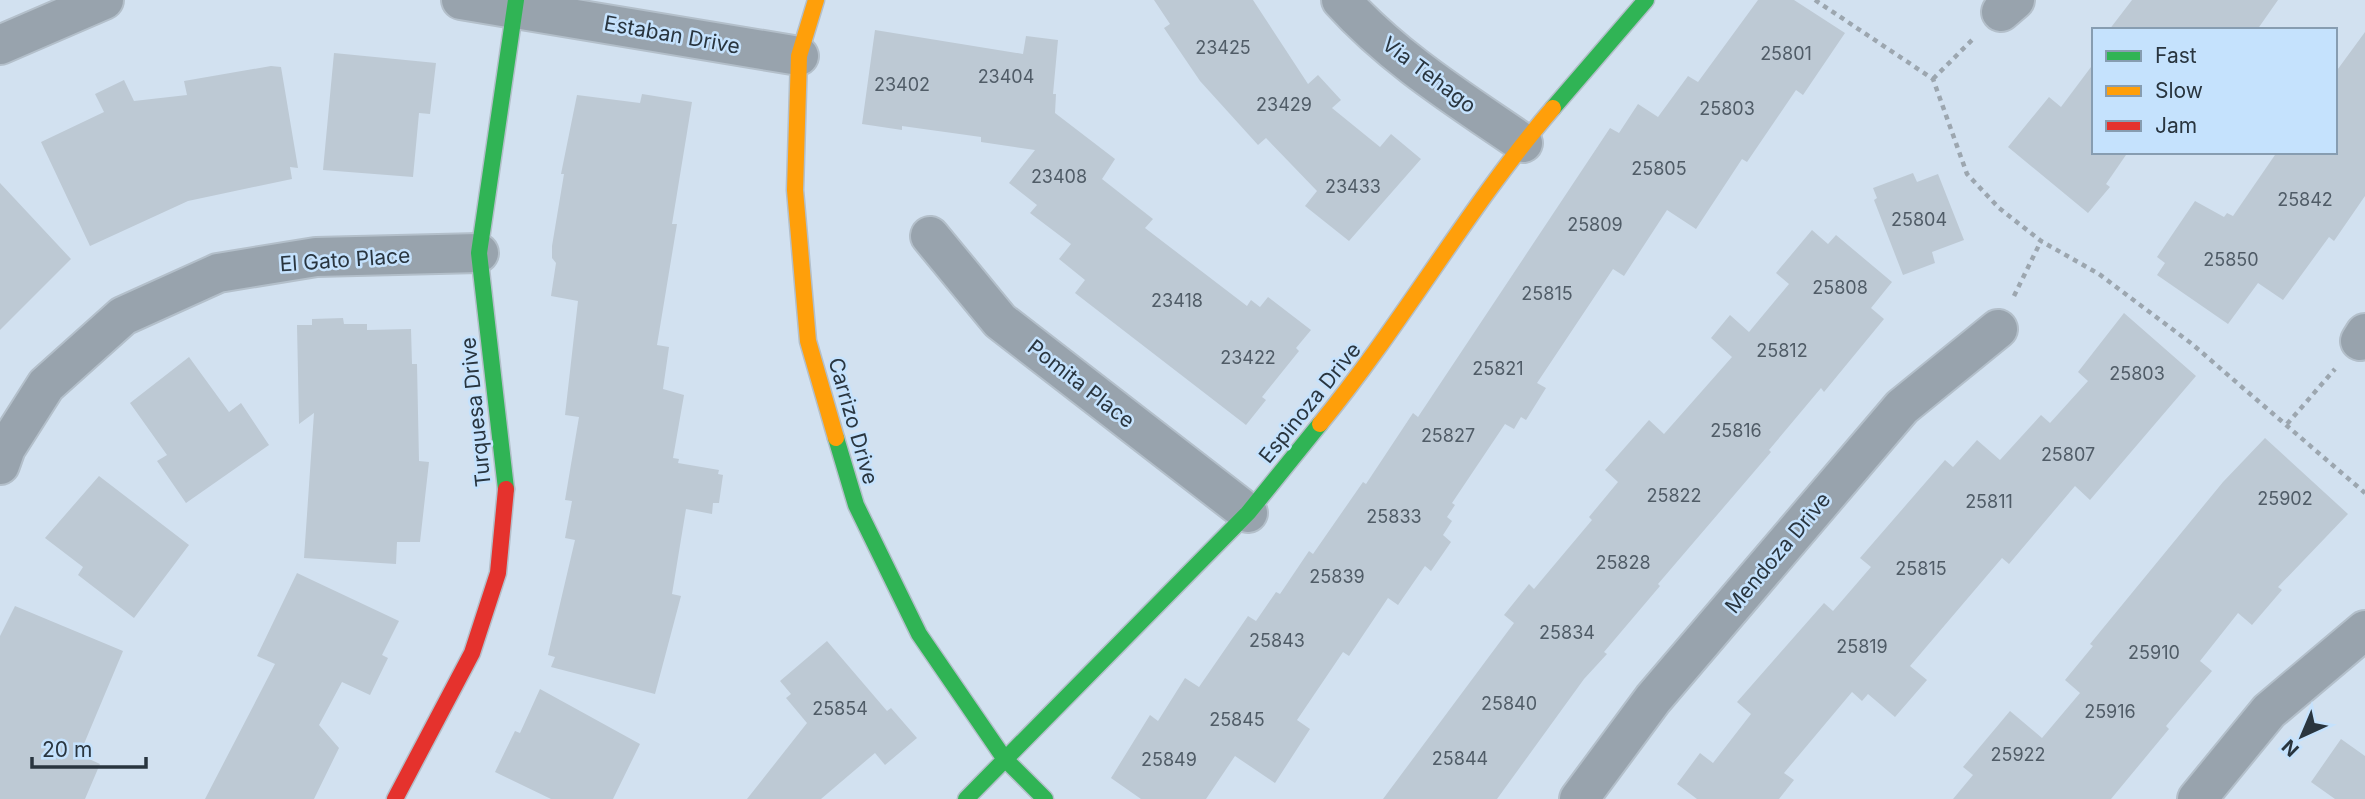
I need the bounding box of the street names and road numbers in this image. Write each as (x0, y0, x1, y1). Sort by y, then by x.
street label: Estaban Drive (602, 10, 742, 59)
street label: Via Tehago (1377, 31, 1481, 118)
street label: El Gato Place (279, 242, 411, 277)
street label: Pomita Place (1023, 334, 1140, 433)
street label: Turquesa Drive (455, 336, 496, 488)
street label: Espinoza Drive (1253, 337, 1366, 468)
street label: Carrizo Drive (823, 355, 883, 487)
street label: Mendoza Drive (1720, 487, 1835, 618)

